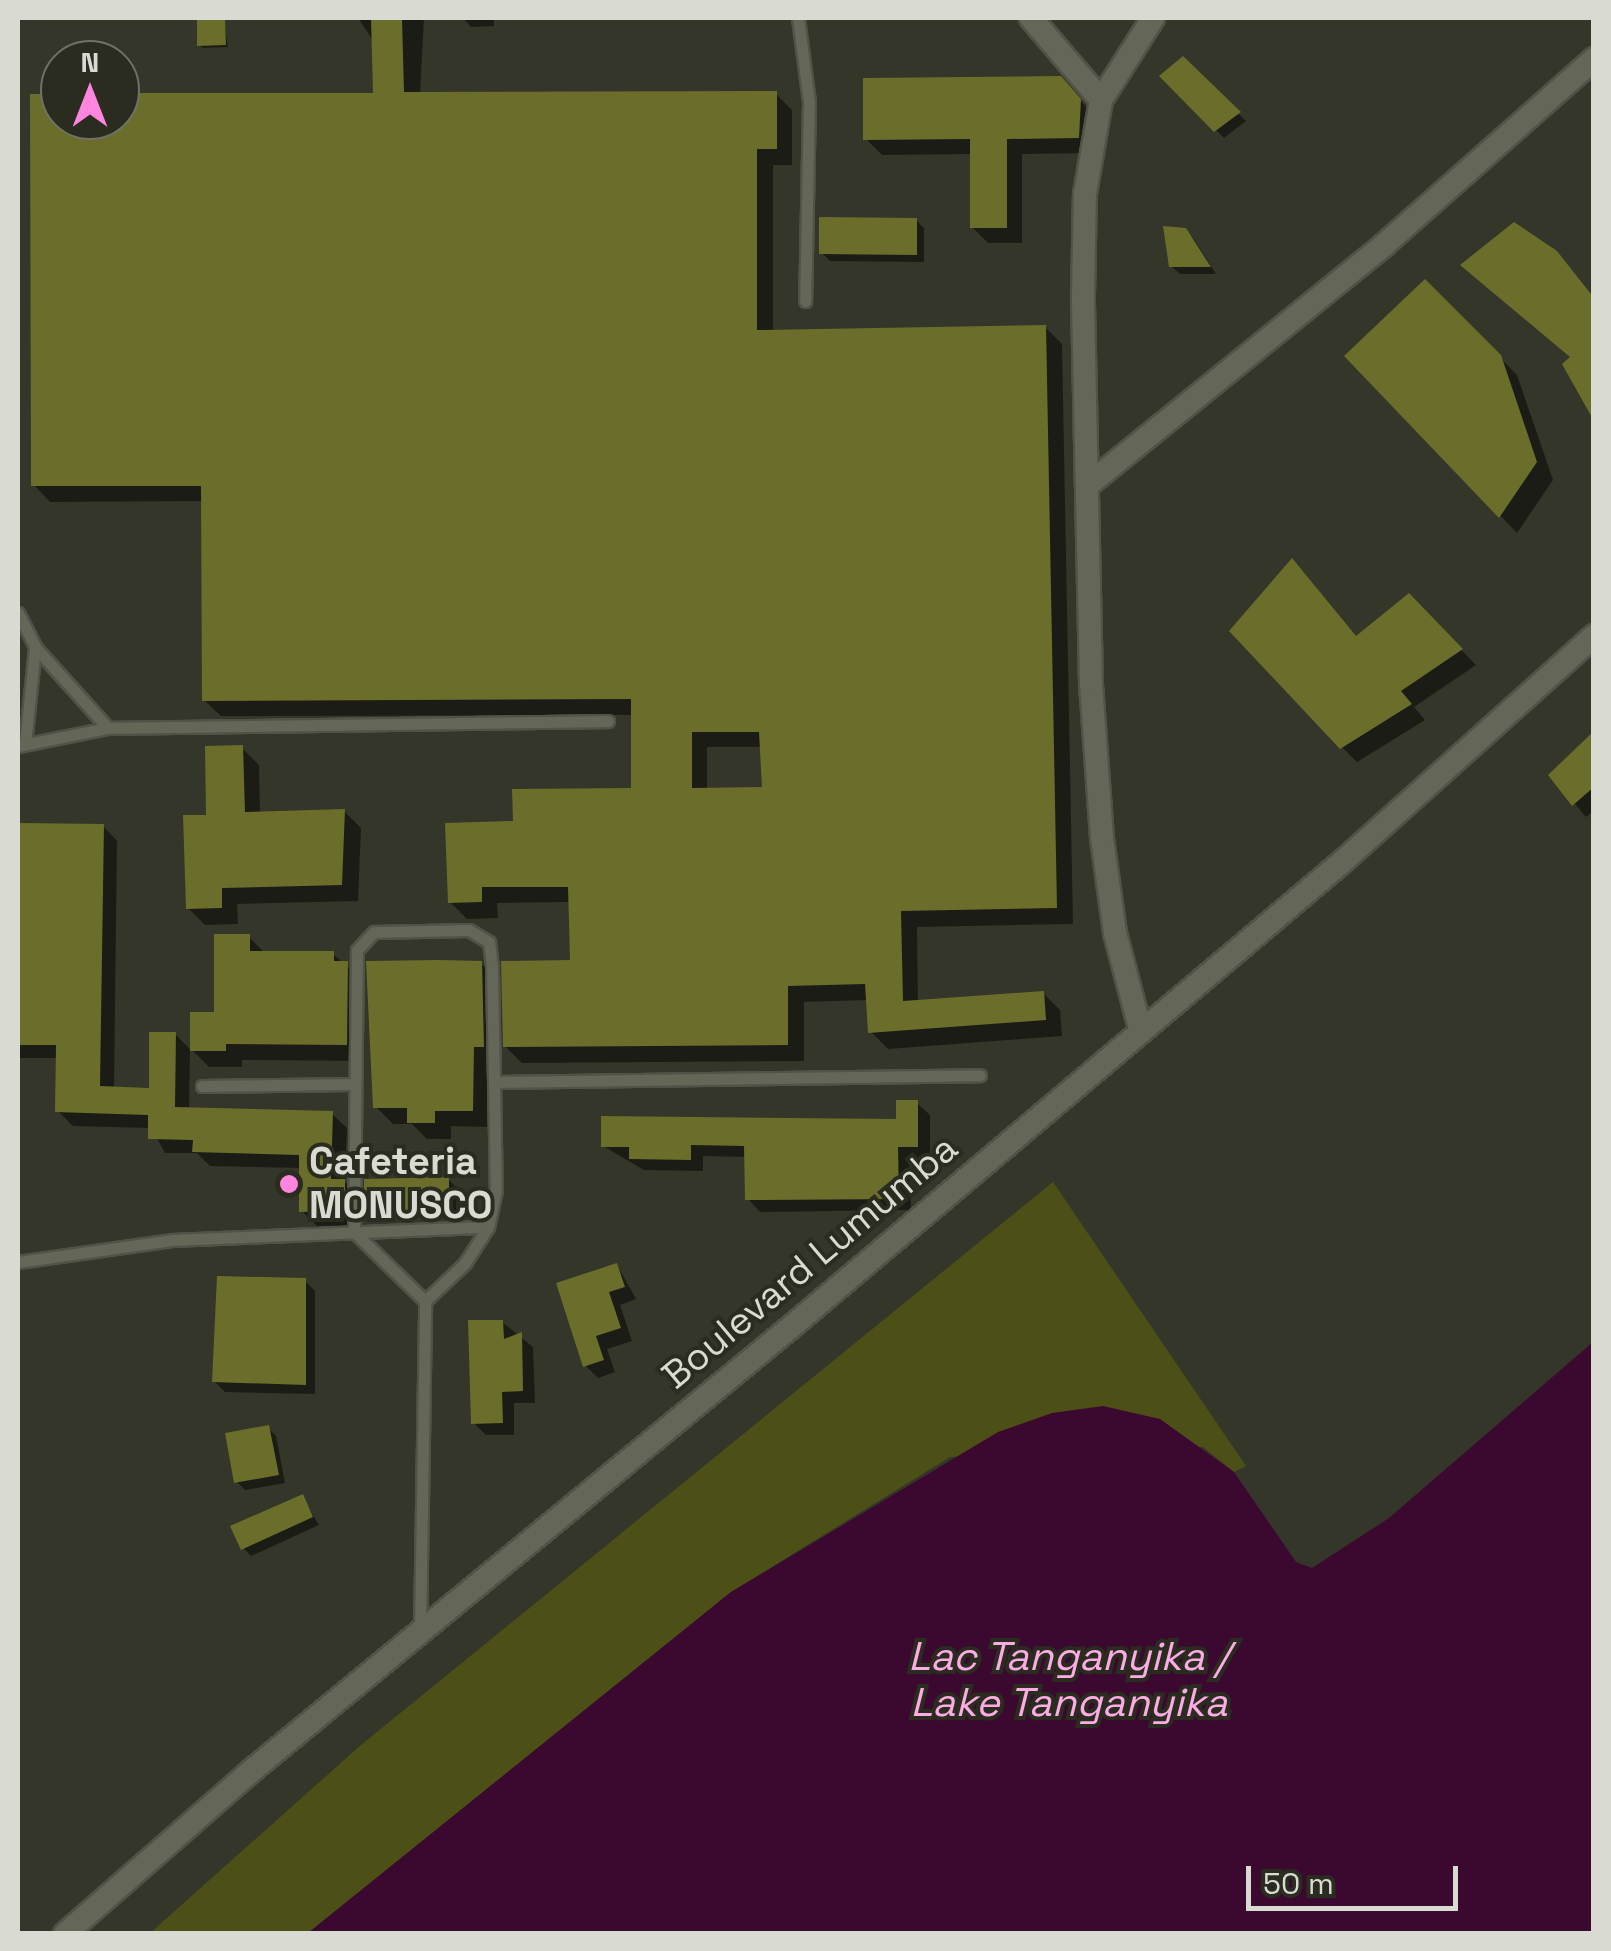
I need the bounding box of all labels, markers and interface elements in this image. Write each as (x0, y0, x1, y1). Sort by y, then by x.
north arrow (40, 40, 140, 140)
text: N (81, 44, 99, 80)
street label: Boulevard Lumumba (653, 1125, 967, 1399)
place label: Cafeteria MONUSCO (309, 1139, 492, 1228)
marker: Cafeteria MONUSCO (278, 1173, 300, 1195)
water label: Lac Tanganyika / Lake Tanganyika (908, 1633, 1230, 1727)
scale bar (1251, 1846, 1464, 1908)
text: 50 m (1263, 1864, 1334, 1903)

